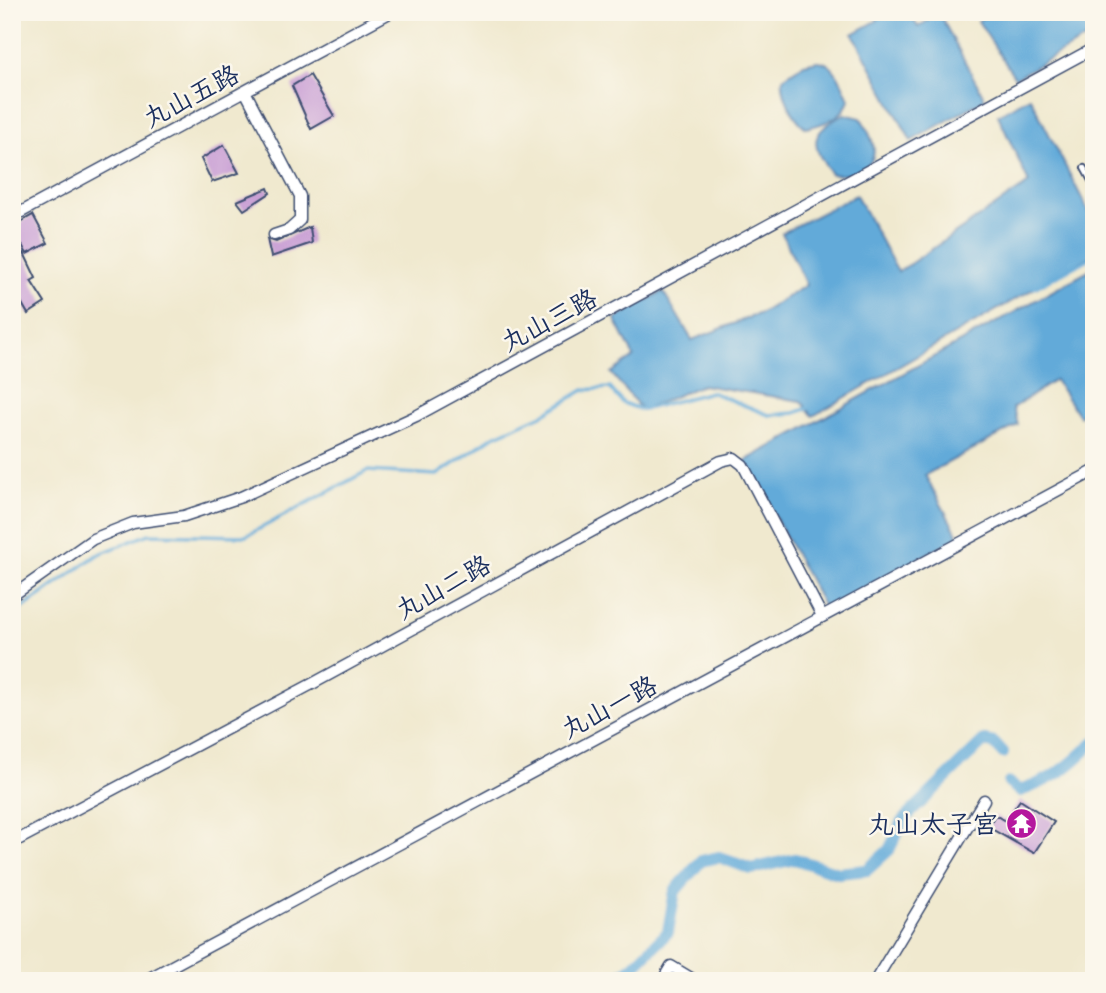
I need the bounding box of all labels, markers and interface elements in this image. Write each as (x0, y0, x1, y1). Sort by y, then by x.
street label: 丸山五路 (137, 56, 245, 135)
street label: 丸山三路 (495, 280, 603, 359)
street label: 丸山二路 (389, 546, 497, 627)
street label: 丸山一路 (555, 667, 663, 746)
place label: 丸山太子宮 (868, 806, 998, 841)
temple icon: 丸山太子宮 (1004, 807, 1038, 841)

